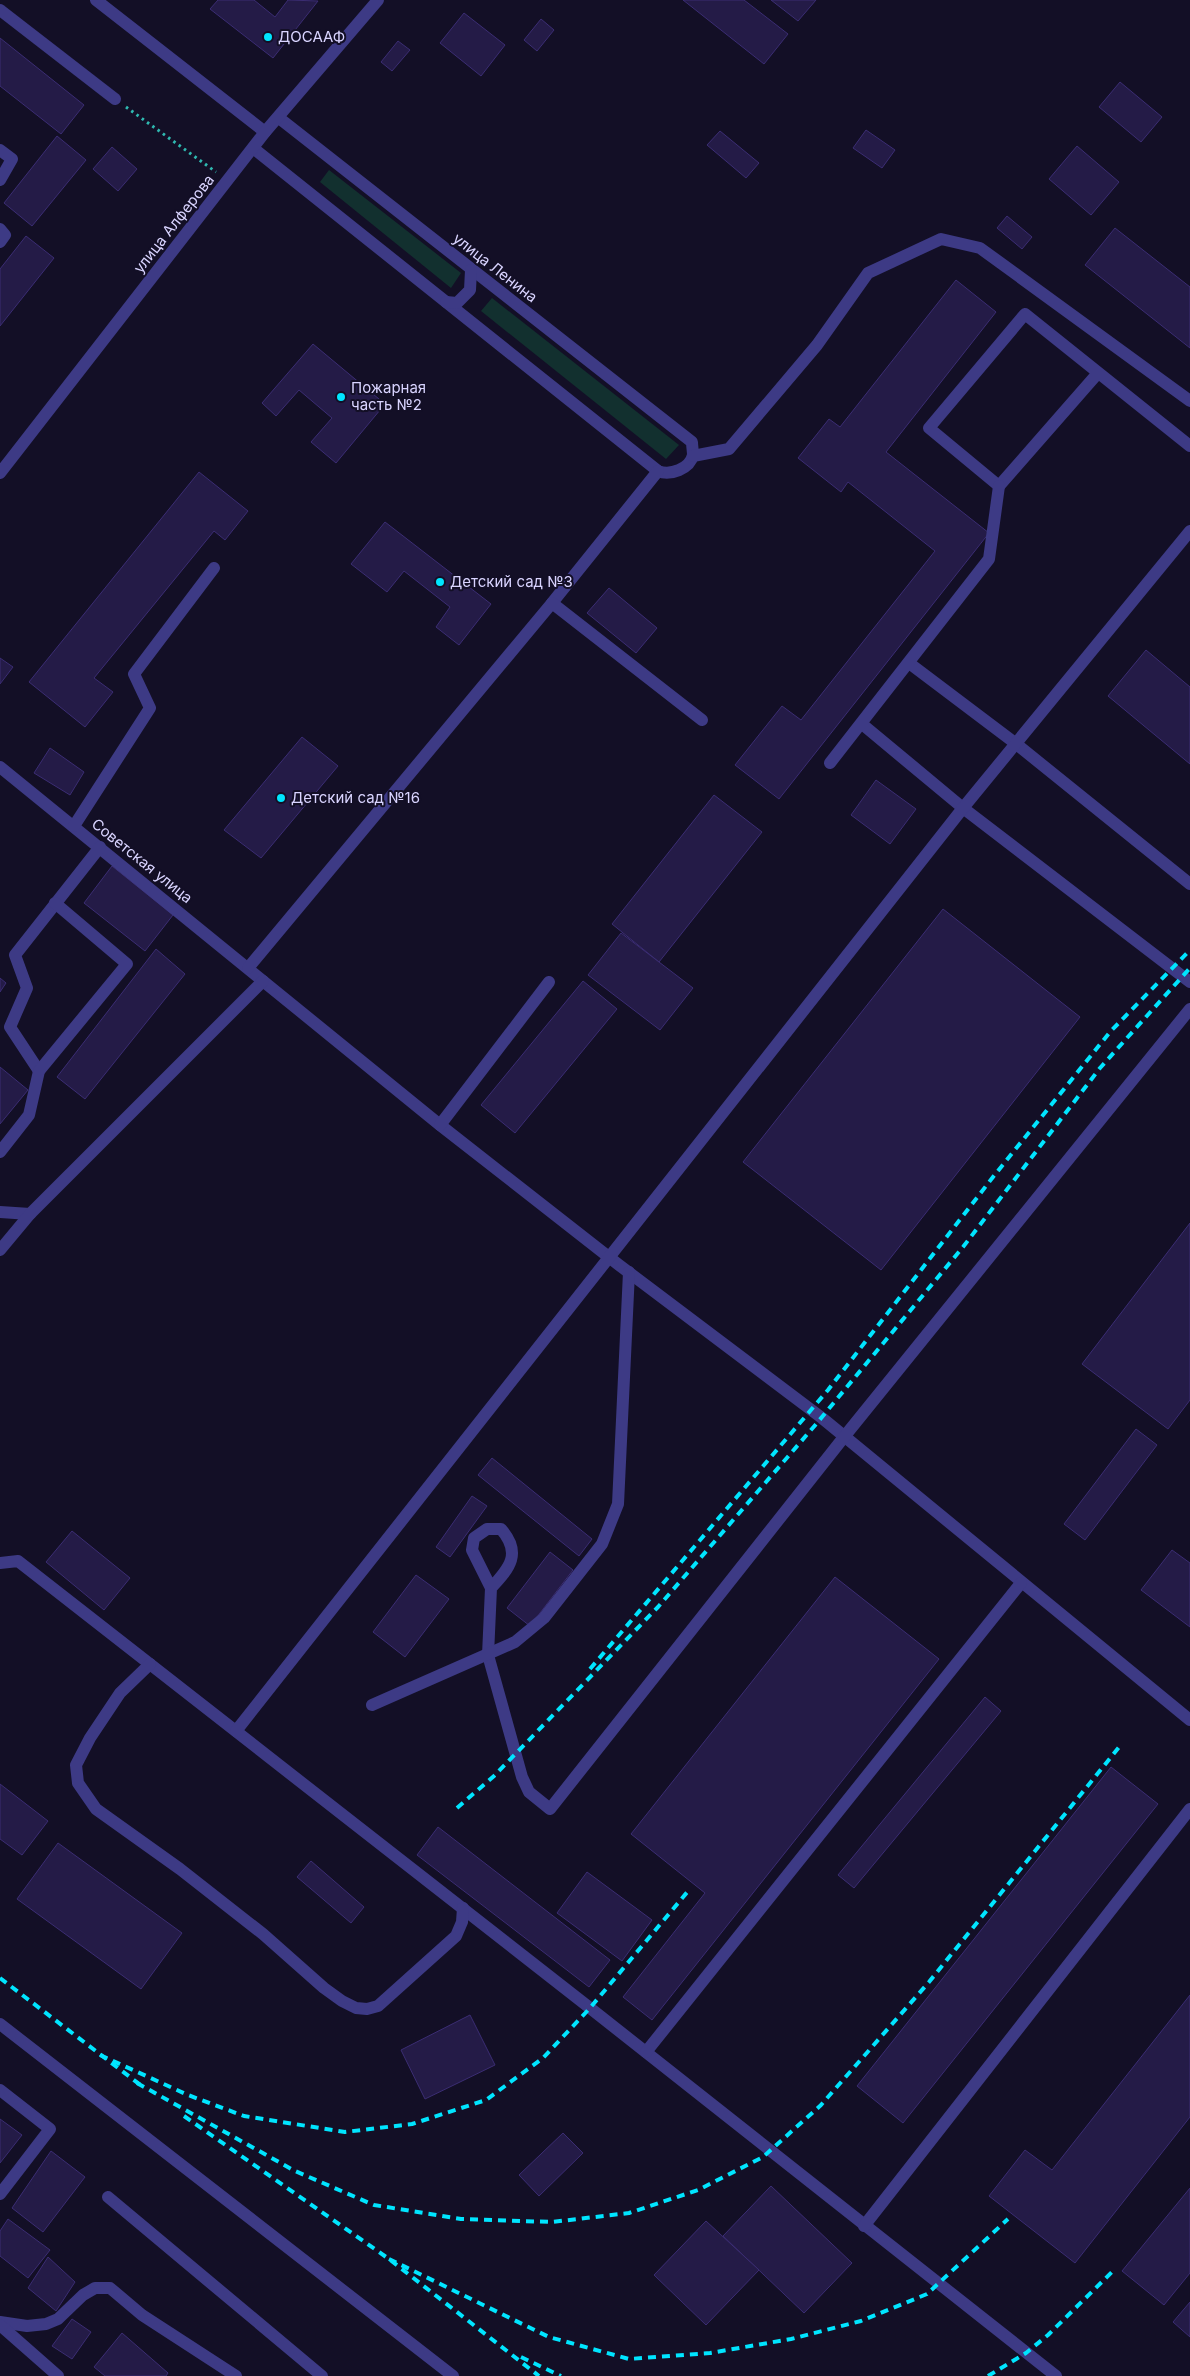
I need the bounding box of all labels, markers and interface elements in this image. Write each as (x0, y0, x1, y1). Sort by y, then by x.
place label: ДОСААФ (278, 27, 345, 46)
marker: ДОСААФ (262, 31, 274, 43)
street label: улица Алферова (129, 171, 218, 277)
street label: улица Ленина (449, 229, 541, 306)
place label: Пожарная часть №2 (351, 378, 426, 414)
marker: Пожарная часть №2 (335, 391, 347, 403)
place label: Детский сад №3 (450, 572, 573, 591)
marker: Детский сад №3 (434, 576, 446, 588)
place label: Детский сад №16 (291, 788, 420, 807)
marker: Детский сад №16 (275, 792, 287, 804)
street label: Советская улица (88, 814, 197, 907)

